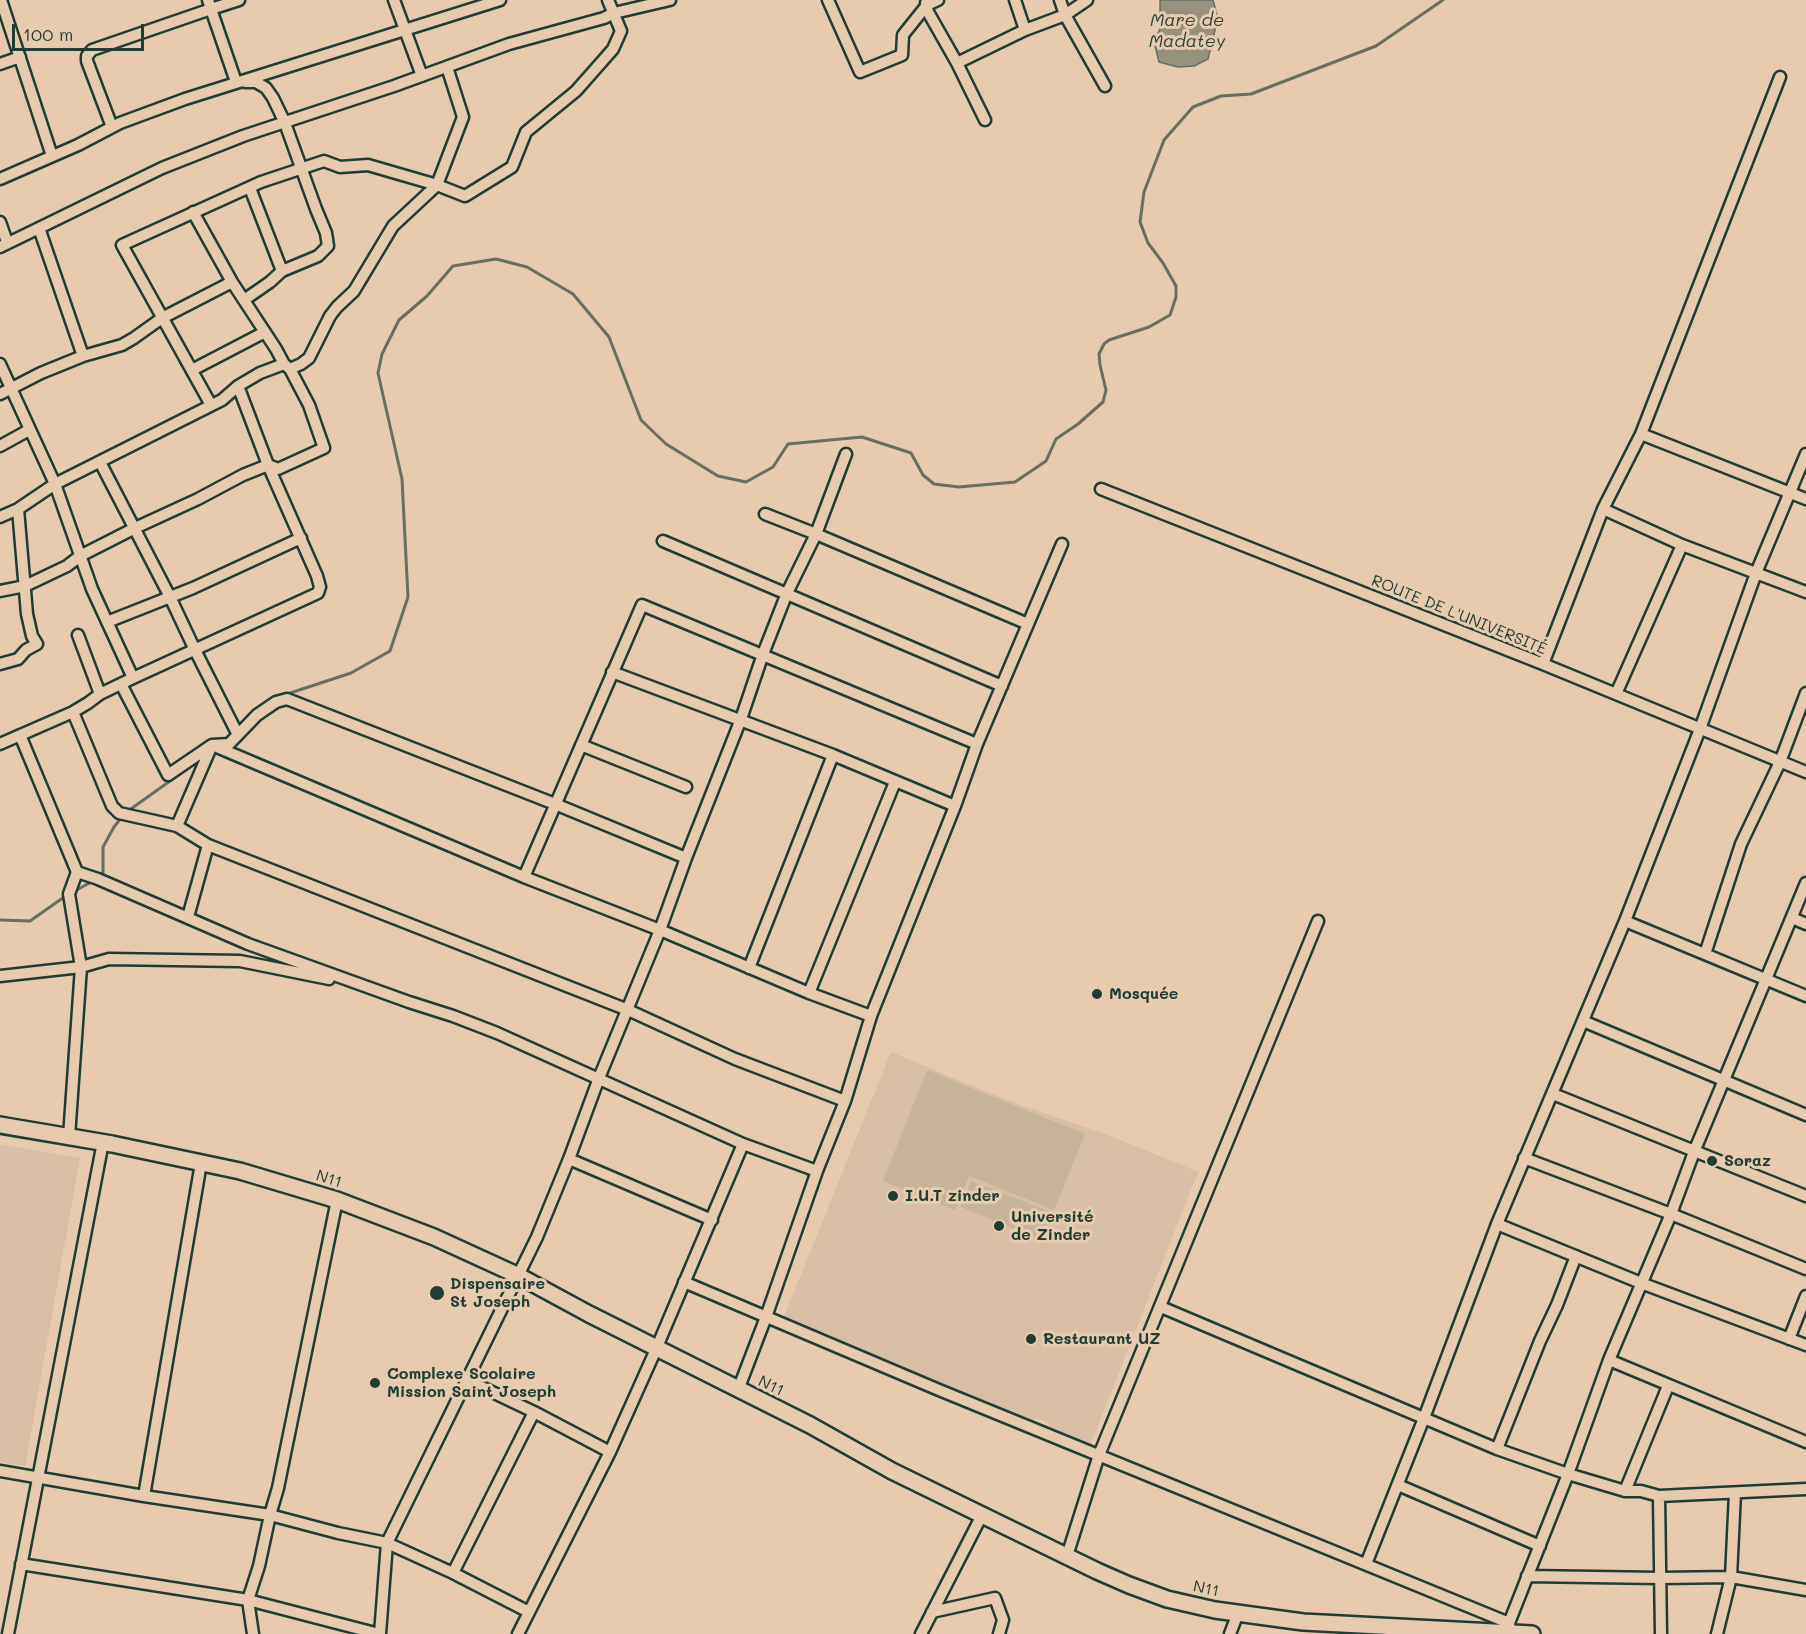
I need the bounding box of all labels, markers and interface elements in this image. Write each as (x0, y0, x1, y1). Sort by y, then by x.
water label: Mare de Madatey (1149, 9, 1225, 52)
scale bar (15, 12, 147, 50)
text: 100 m (23, 22, 73, 46)
street label: ROUTE DE L'UNIVERSITÉ (1369, 571, 1549, 659)
place label: Mosquée (1109, 984, 1178, 1004)
marker: Mosquée (1090, 987, 1104, 1001)
place label: Soraz (1724, 1151, 1771, 1171)
marker: Soraz (1705, 1154, 1719, 1168)
street label: N11 (314, 1166, 344, 1192)
place label: I.U.T zinder (905, 1186, 1000, 1206)
marker: I.U.T zinder (886, 1189, 900, 1203)
place label: Université de Zinder (1011, 1207, 1094, 1245)
marker: Université de Zinder (992, 1219, 1006, 1233)
place label: Dispensaire St Joseph (450, 1274, 545, 1312)
marker: Dispensaire St Joseph (428, 1284, 446, 1302)
place label: Restaurant UZ (1043, 1329, 1161, 1349)
marker: Restaurant UZ (1024, 1332, 1038, 1346)
place label: Complexe Scolaire Mission Saint Joseph (387, 1364, 556, 1402)
street label: N11 (755, 1372, 787, 1400)
marker: Complexe Scolaire Mission Saint Joseph (368, 1376, 382, 1390)
street label: N11 (1191, 1577, 1221, 1601)

